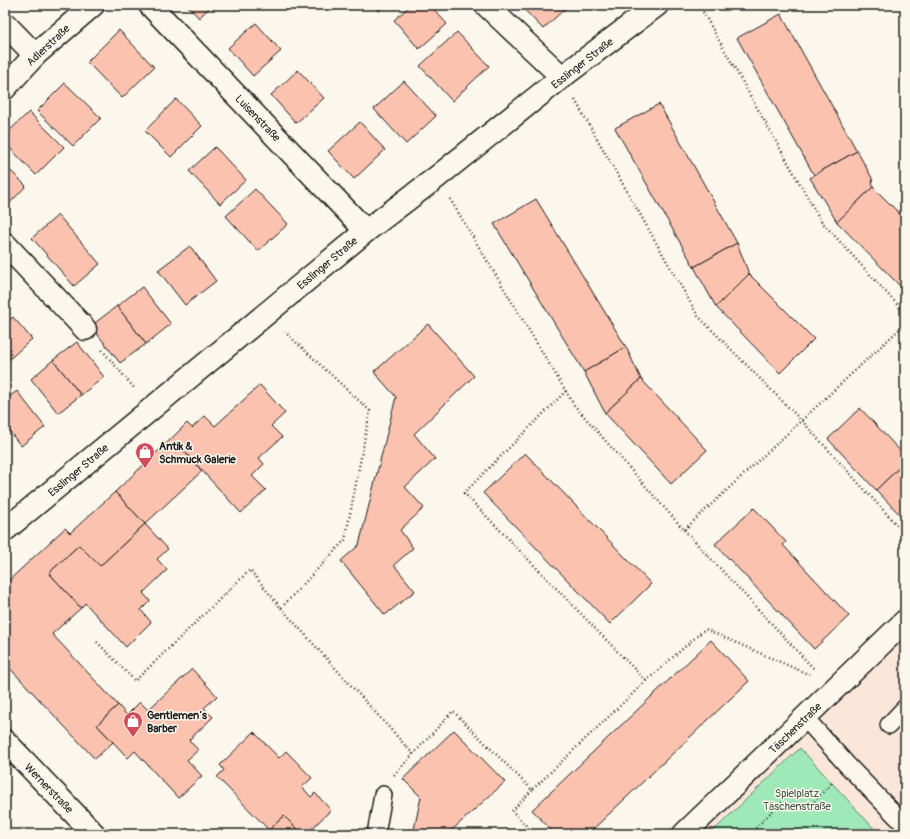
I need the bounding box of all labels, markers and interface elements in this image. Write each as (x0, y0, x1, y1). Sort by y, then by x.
street label: Adlerstraße (24, 22, 73, 69)
street label: Esslinger Straße (549, 35, 616, 92)
street label: Luisenstraße (232, 92, 283, 145)
street label: Esslinger Straße (294, 234, 361, 292)
place label: Antik & Schmuck Galerie (159, 440, 236, 466)
street label: Esslinger Straße (45, 441, 112, 499)
shop icon: Antik & Schmuck Galerie (134, 441, 156, 469)
street label: Täschenstraße (766, 700, 825, 757)
place label: Gentlemen‘s Barber (147, 709, 207, 735)
shop icon: Gentlemen‘s Barber (122, 710, 144, 738)
street label: Wernerstraße (22, 761, 76, 816)
park label: Spielplatz Täschenstraße (763, 787, 832, 813)

